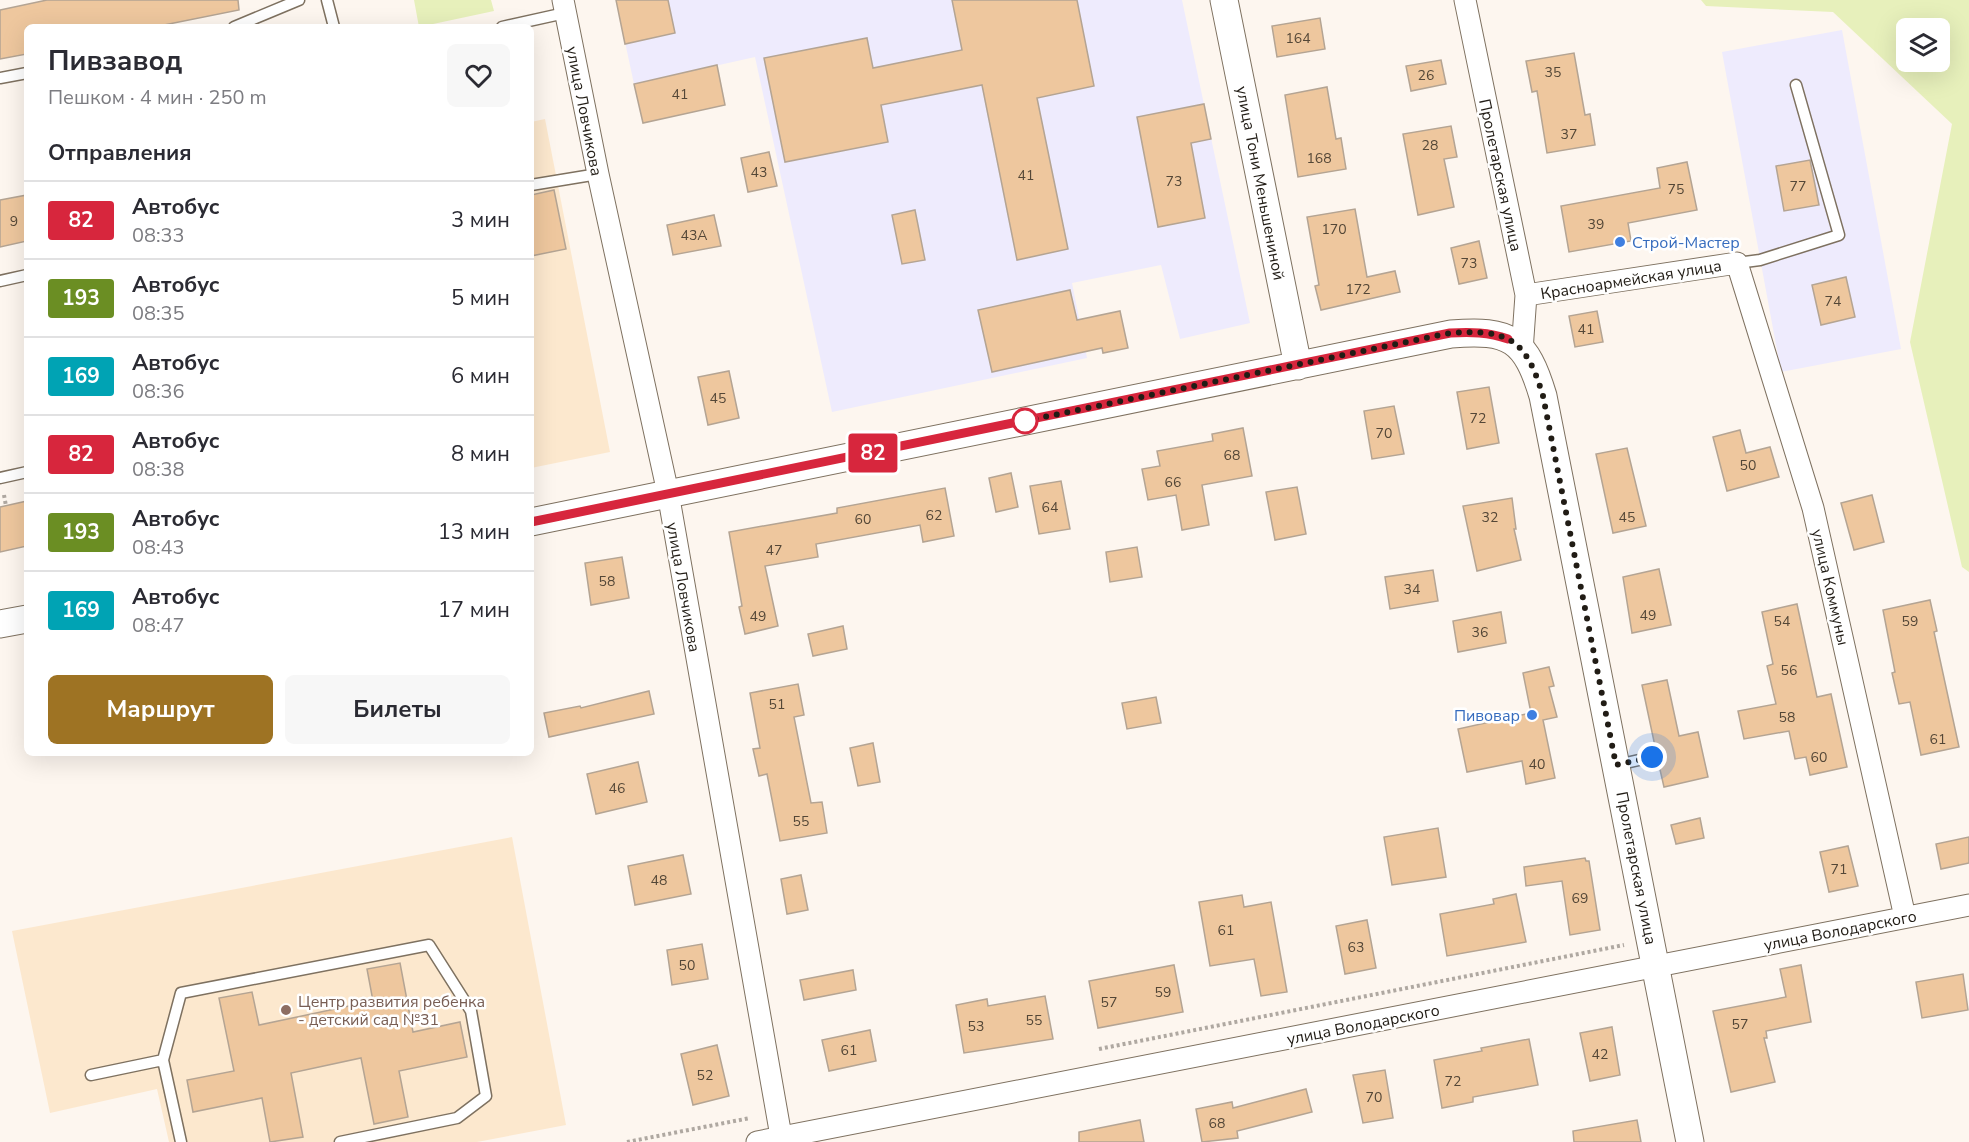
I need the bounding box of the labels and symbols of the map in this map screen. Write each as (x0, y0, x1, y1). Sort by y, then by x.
house number: 164 (1285, 29, 1311, 48)
street label: улица Ловчикова (561, 45, 607, 178)
house number: 35 (1545, 63, 1561, 82)
house number: 26 (1418, 66, 1434, 85)
street label: улица Тони Меньшениной (1230, 84, 1290, 282)
house number: 41 (672, 85, 688, 104)
street label: Пролетарская улица (1473, 97, 1527, 254)
house number: 37 (1561, 125, 1577, 144)
house number: 28 (1422, 136, 1438, 155)
house number: 168 (1306, 149, 1332, 168)
house number: 43 (751, 163, 767, 182)
house number: 41 (1018, 166, 1034, 185)
house number: 73 (1166, 172, 1182, 191)
house number: 77 (1790, 177, 1806, 196)
house number: 75 (1668, 180, 1684, 199)
house number: 9 (10, 212, 18, 231)
house number: 39 (1588, 215, 1604, 234)
house number: 170 (1321, 220, 1347, 239)
house number: 43А (680, 226, 708, 245)
place label: Строй-Мастер (1632, 232, 1740, 254)
marker: Строй-Мастер (1613, 235, 1627, 249)
house number: 73 (1461, 254, 1477, 273)
street label: Красноармейская улица (1539, 255, 1723, 305)
house number: 172 (1345, 280, 1371, 299)
house number: 74 (1825, 292, 1841, 311)
house number: 41 (1578, 320, 1594, 339)
house number: 45 (710, 389, 726, 408)
unlabelled marker (1012, 408, 1038, 434)
house number: 72 (1470, 409, 1486, 428)
house number: 70 (1376, 424, 1392, 443)
line badge: 82 (846, 434, 900, 472)
house number: 68 (1224, 446, 1240, 465)
house number: 50 (1740, 456, 1756, 475)
house number: 66 (1165, 473, 1181, 492)
house number: 64 (1042, 498, 1058, 517)
house number: 62 (926, 506, 942, 525)
house number: 32 (1482, 508, 1498, 527)
house number: 45 (1619, 508, 1635, 527)
house number: 60 (855, 510, 871, 529)
street label: улица Ловчикова (661, 521, 705, 654)
street label: улица Коммуны (1806, 527, 1854, 647)
house number: 47 (766, 541, 782, 560)
house number: 58 (599, 572, 615, 591)
house number: 34 (1404, 580, 1420, 599)
house number: 49 (1640, 606, 1656, 625)
house number: 49 (750, 607, 766, 626)
house number: 54 (1774, 612, 1790, 631)
house number: 59 (1902, 612, 1918, 631)
house number: 36 (1472, 623, 1488, 642)
house number: 56 (1781, 661, 1797, 680)
house number: 51 (769, 695, 785, 714)
place label: Пивовар (1454, 705, 1520, 727)
marker: Пивовар (1525, 708, 1539, 722)
house number: 58 (1779, 708, 1795, 727)
house number: 61 (1930, 730, 1946, 749)
your location (1637, 742, 1667, 772)
house number: 60 (1811, 748, 1827, 767)
house number: 40 (1529, 755, 1545, 774)
house number: 46 (609, 779, 625, 798)
street label: Пролетарская улица (1610, 790, 1662, 947)
house number: 55 (793, 812, 809, 831)
house number: 71 (1831, 860, 1847, 879)
house number: 48 (651, 871, 667, 890)
house number: 69 (1572, 889, 1588, 908)
street label: улица Володарского (1762, 905, 1919, 957)
house number: 61 (1218, 921, 1234, 940)
house number: 63 (1348, 938, 1364, 957)
house number: 50 (679, 956, 695, 975)
house number: 59 (1155, 983, 1171, 1002)
place label: Центр развития ребенка - детский сад №31 (298, 991, 485, 1031)
house number: 57 (1101, 993, 1117, 1012)
street label: улица Володарского (1285, 999, 1442, 1051)
marker: Центр развития ребенка - детский сад №31 (279, 1003, 293, 1017)
house number: 55 (1026, 1011, 1042, 1030)
house number: 57 (1732, 1015, 1748, 1034)
house number: 53 (968, 1017, 984, 1036)
house number: 61 (841, 1041, 857, 1060)
house number: 42 (1592, 1045, 1608, 1064)
house number: 52 (697, 1066, 713, 1085)
house number: 72 (1445, 1072, 1461, 1091)
house number: 70 (1366, 1088, 1382, 1107)
house number: 68 (1209, 1114, 1225, 1133)

